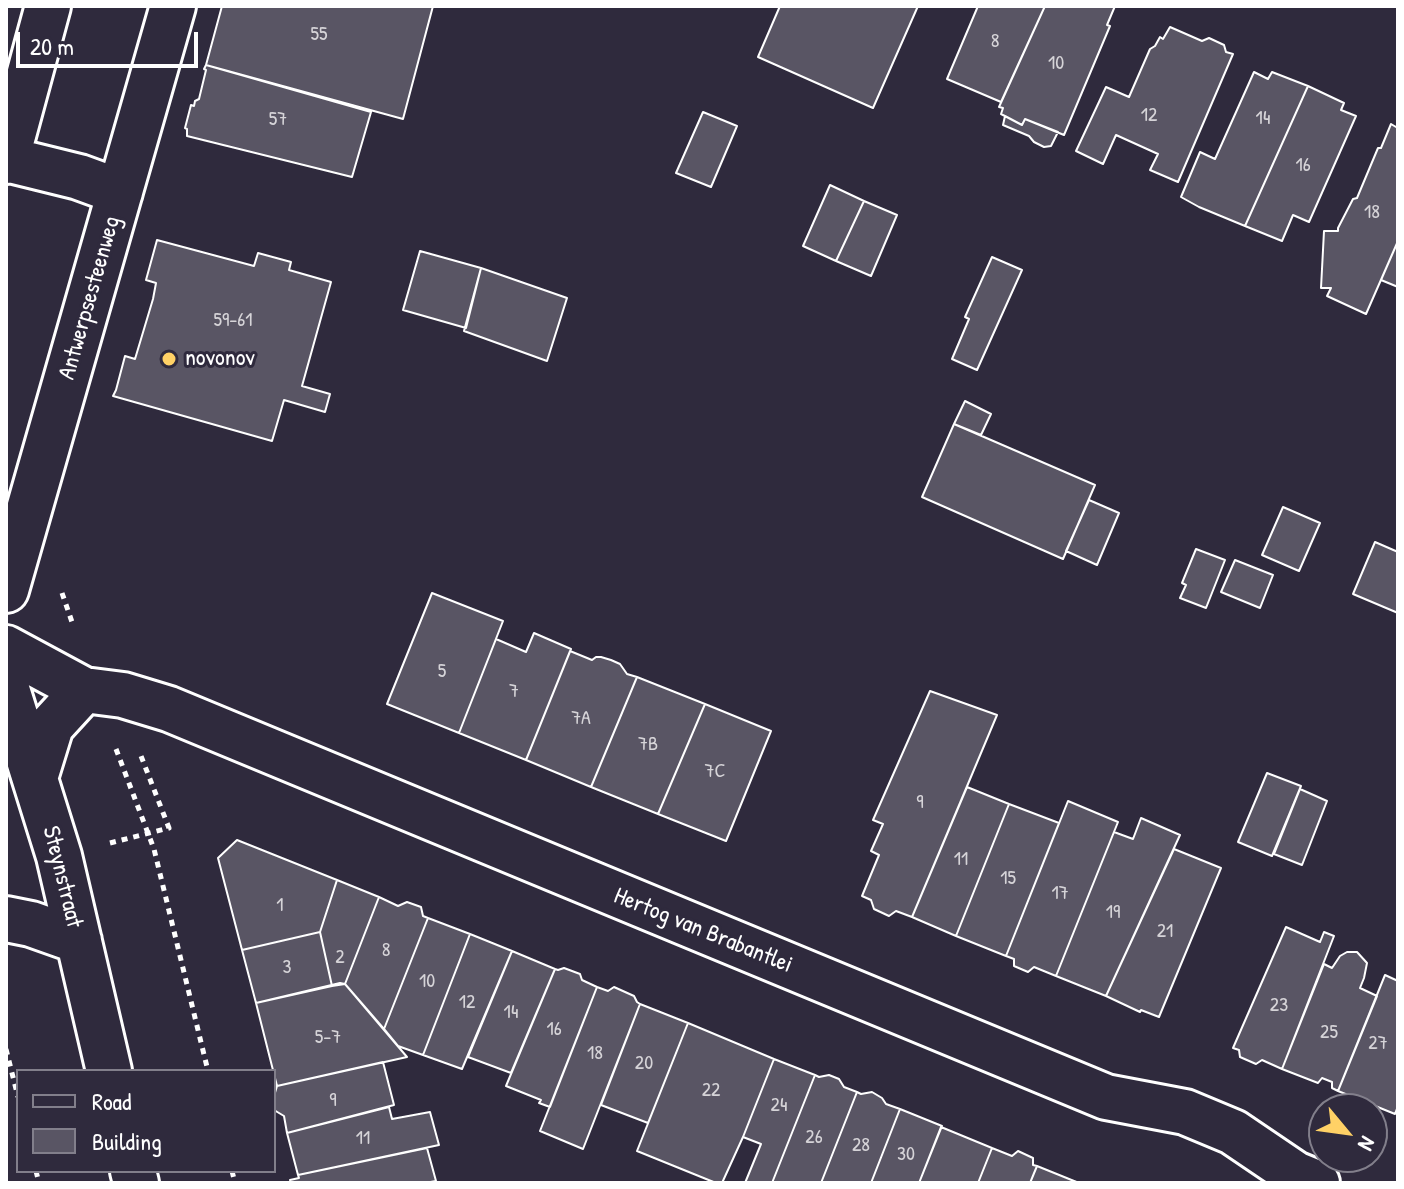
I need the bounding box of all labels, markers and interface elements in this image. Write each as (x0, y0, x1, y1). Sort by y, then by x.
scale bar (20, 16, 202, 66)
house number: 55 (311, 23, 327, 47)
text: 20 m (30, 30, 74, 62)
house number: 8 (991, 30, 999, 54)
house number: 10 (1048, 52, 1064, 76)
house number: 12 (1141, 104, 1157, 128)
house number: 14 (1256, 107, 1270, 131)
house number: 57 (269, 108, 287, 132)
house number: 16 (1295, 154, 1311, 178)
house number: 18 (1364, 201, 1380, 225)
street label: Antwerpsesteenweg (53, 213, 127, 383)
house number: 59-61 (213, 309, 253, 333)
place label: novonov (185, 345, 255, 373)
marker: novonov (160, 350, 178, 368)
house number: 5 (438, 660, 446, 684)
house number: 7 (509, 680, 519, 704)
house number: 7A (571, 707, 591, 731)
house number: 7B (638, 733, 658, 757)
house number: 7C (705, 760, 725, 784)
house number: 9 (916, 791, 924, 815)
street label: Steynstraat (35, 823, 89, 931)
house number: 11 (954, 848, 968, 872)
house number: 15 (1000, 867, 1016, 891)
street label: Hertog van Brabantlei (609, 882, 797, 980)
house number: 17 (1051, 882, 1069, 906)
house number: 1 (276, 894, 284, 918)
house number: 19 (1106, 901, 1120, 925)
house number: 21 (1157, 920, 1173, 944)
house number: 8 (382, 939, 390, 963)
house number: 2 (335, 946, 345, 970)
house number: 3 (283, 956, 291, 980)
house number: 10 (419, 970, 435, 994)
house number: 12 (459, 991, 475, 1015)
house number: 23 (1270, 994, 1288, 1018)
house number: 14 (504, 1001, 518, 1025)
house number: 16 (546, 1018, 562, 1042)
house number: 25 (1320, 1021, 1338, 1045)
house number: 5-7 (315, 1026, 341, 1050)
house number: 27 (1368, 1032, 1388, 1056)
house number: 18 (587, 1042, 603, 1066)
house number: 20 (635, 1052, 653, 1076)
legend (16, 1069, 276, 1173)
house number: 22 (702, 1079, 720, 1103)
text: Road (92, 1085, 131, 1117)
house number: 9 (329, 1089, 337, 1113)
north arrow (1308, 1093, 1388, 1173)
house number: 24 (771, 1094, 787, 1118)
text: Building (92, 1125, 162, 1157)
house number: 26 (805, 1126, 823, 1150)
house number: 11 (356, 1127, 370, 1151)
text: N (1351, 1131, 1383, 1156)
house number: 28 (852, 1134, 870, 1158)
house number: 30 (897, 1143, 915, 1167)

